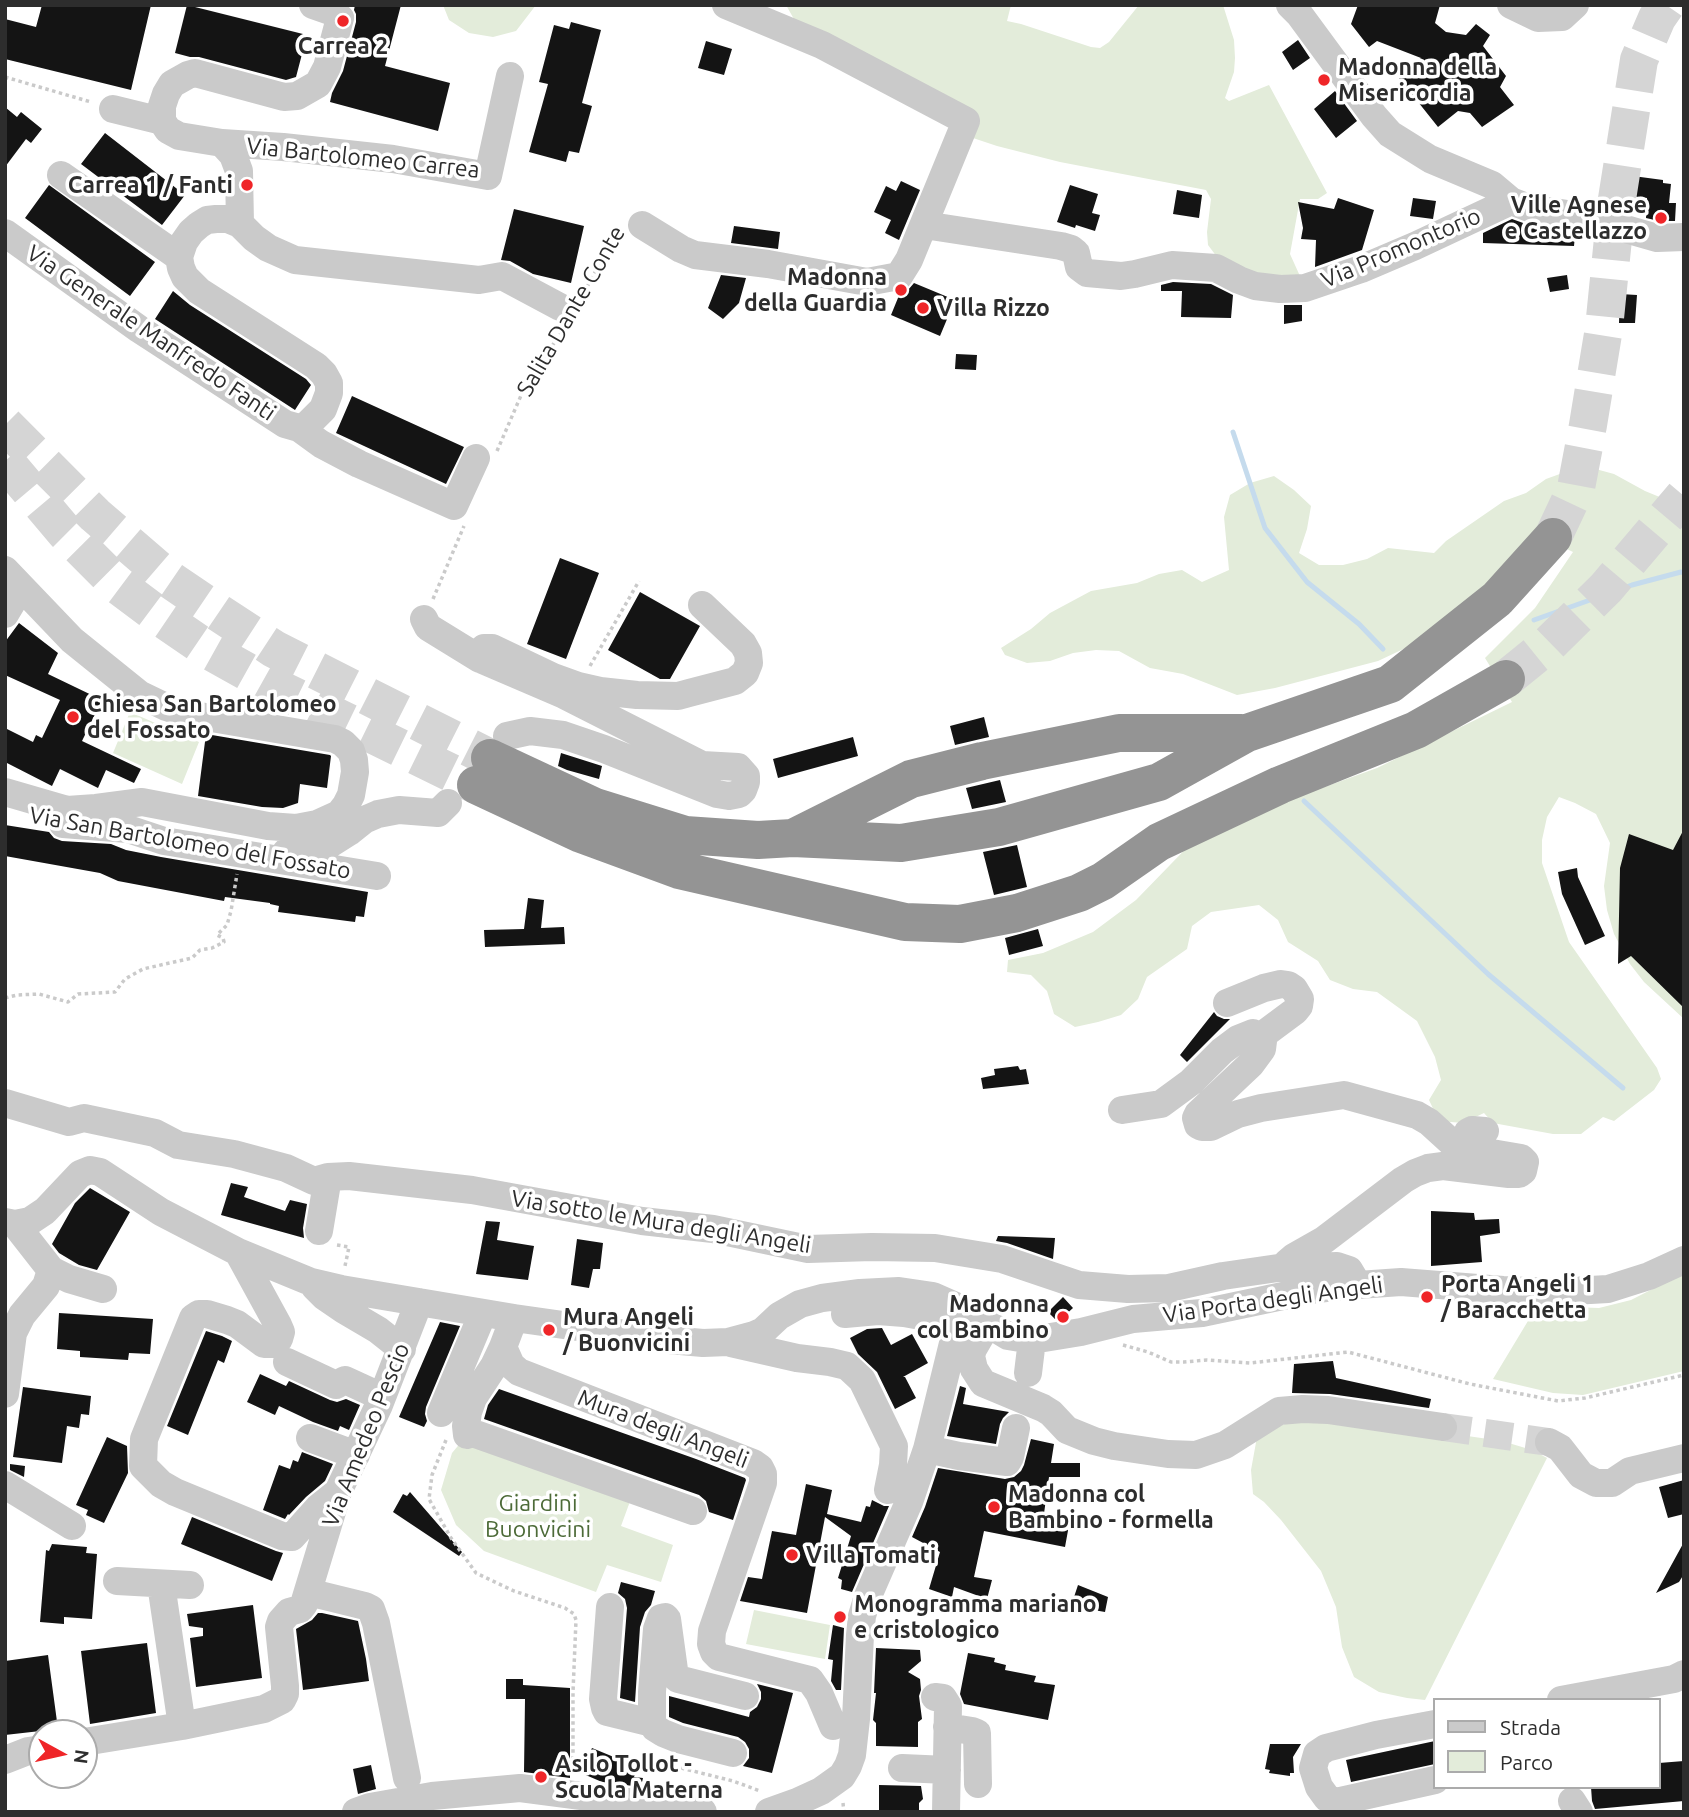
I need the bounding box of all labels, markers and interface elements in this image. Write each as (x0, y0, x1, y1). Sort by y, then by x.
marker: Carrea 2 (335, 13, 351, 29)
place label: Carrea 2 (298, 32, 388, 60)
place label: Madonna della Misericordia (1338, 53, 1497, 107)
marker: Madonna della Misericordia (1316, 72, 1332, 88)
street label: Via Bartolomeo Carrea (245, 132, 481, 184)
place label: Carrea 1 / Fanti (68, 171, 233, 199)
marker: Carrea 1 / Fanti (239, 177, 255, 193)
place label: Ville Agnese e Castellazzo (1505, 191, 1647, 245)
street label: Via Promontorio (1317, 202, 1485, 294)
marker: Ville Agnese e Castellazzo (1653, 210, 1669, 226)
street label: Salita Dante Conte (511, 221, 631, 401)
street label: Via Generale Manfredo Fanti (21, 239, 281, 427)
place label: Madonna della Guardia (744, 263, 887, 317)
marker: Madonna della Guardia (893, 282, 909, 298)
place label: Villa Rizzo (937, 294, 1050, 322)
marker: Villa Rizzo (915, 300, 931, 316)
place label: Chiesa San Bartolomeo del Fossato (87, 690, 337, 744)
marker: Chiesa San Bartolomeo del Fossato (65, 709, 81, 725)
street label: Via San Bartolomeo del Fossato (27, 801, 353, 885)
street label: Via sotto le Mura degli Angeli (509, 1185, 813, 1259)
place label: Porta Angeli 1 / Baracchetta (1441, 1270, 1594, 1324)
street label: Via Porta degli Angeli (1161, 1271, 1385, 1329)
marker: Porta Angeli 1 / Baracchetta (1419, 1289, 1435, 1305)
place label: Madonna col Bambino (917, 1290, 1049, 1344)
place label: Mura Angeli / Buonvicini (563, 1303, 694, 1357)
marker: Madonna col Bambino (1055, 1309, 1071, 1325)
marker: Mura Angeli / Buonvicini (541, 1322, 557, 1338)
street label: Via Amedeo Pescio (316, 1339, 416, 1531)
street label: Mura degli Angeli (574, 1384, 752, 1474)
place label: Madonna col Bambino - formella (1008, 1480, 1214, 1534)
park label: Giardini Buonvicini (485, 1489, 591, 1543)
marker: Madonna col Bambino - formella (986, 1499, 1002, 1515)
place label: Villa Tomati (806, 1541, 936, 1569)
marker: Villa Tomati (784, 1547, 800, 1563)
place label: Monogramma mariano e cristologico (854, 1590, 1096, 1644)
marker: Monogramma mariano e cristologico (832, 1609, 848, 1625)
legend (1434, 1698, 1661, 1789)
text: Strada (1500, 1715, 1561, 1739)
north arrow (28, 1719, 98, 1789)
text: N (70, 1748, 94, 1765)
place label: Asilo Tollot - Scuola Materna (555, 1750, 723, 1804)
text: Parco (1500, 1750, 1553, 1774)
marker: Asilo Tollot - Scuola Materna (533, 1769, 549, 1785)

